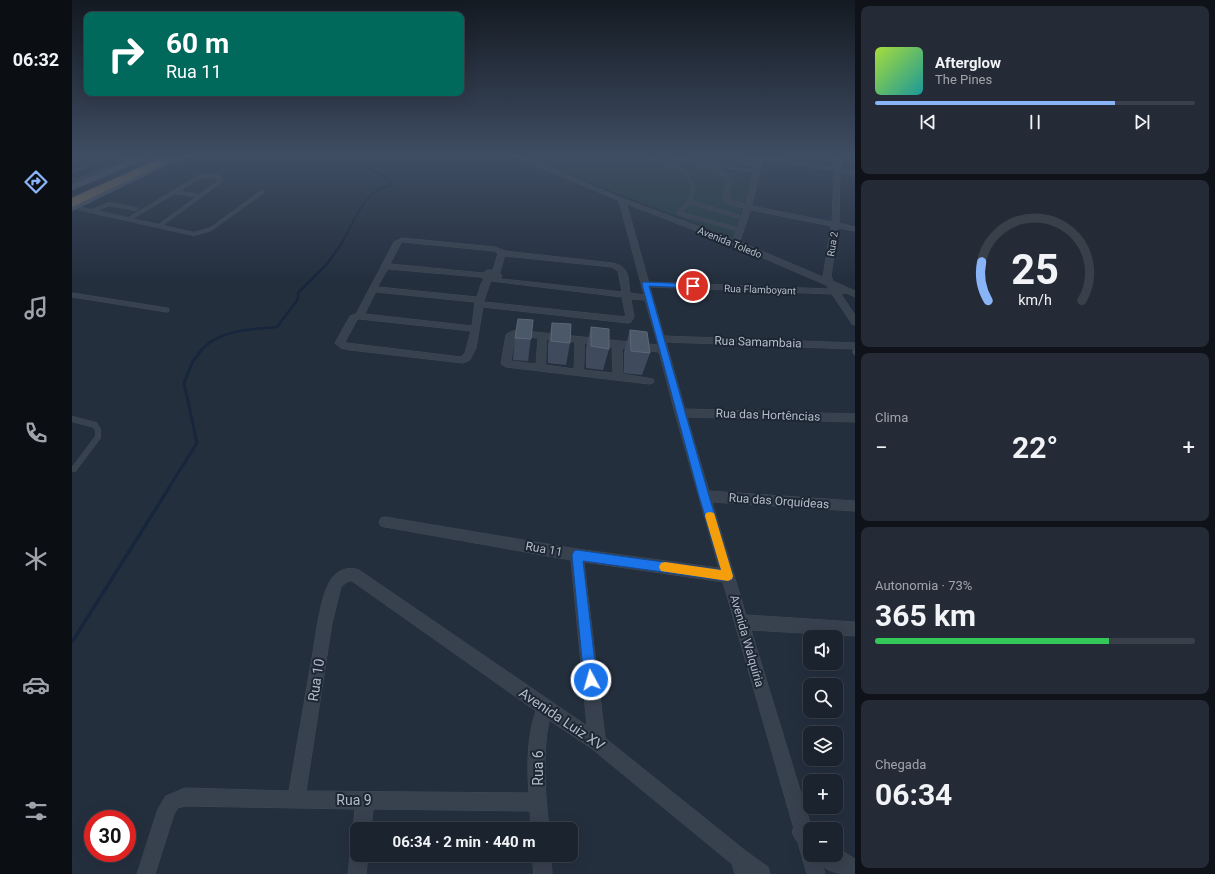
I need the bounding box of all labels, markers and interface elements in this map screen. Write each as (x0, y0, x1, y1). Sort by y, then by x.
text: 60 m (166, 27, 229, 60)
icon: right (100, 28, 152, 80)
text: 06:32 (13, 49, 59, 70)
text: Afterglow (935, 54, 1001, 72)
text: Rua 11 (166, 61, 222, 82)
text: The Pines (935, 72, 992, 87)
icon: previous (917, 111, 939, 133)
icon: pause (1024, 111, 1046, 133)
icon: next (1131, 111, 1153, 133)
icon: directions (22, 168, 50, 196)
street label: Avenida Toledo (696, 225, 764, 260)
street label: Rua 2 (825, 230, 840, 257)
text: 25 (1011, 245, 1059, 294)
pin (676, 269, 710, 303)
icon: arrive (682, 275, 704, 297)
street label: Rua Flamboyant (724, 283, 796, 296)
text: km/h (1018, 292, 1052, 308)
icon: music (22, 294, 50, 322)
street label: Rua Samambaia (714, 333, 802, 351)
street label: Rua das Hortências (715, 406, 821, 424)
text: Clima (875, 410, 908, 425)
icon: phone (22, 419, 50, 447)
text: 22° (1012, 430, 1058, 465)
text: − (875, 435, 888, 460)
text: + (1183, 435, 1195, 460)
street label: Rua das Orquídeas (728, 491, 830, 511)
street label: Rua 11 (525, 539, 563, 559)
icon: climate (22, 545, 50, 573)
text: Autonomia · 73% (875, 578, 972, 593)
street label: Avenida Walquíria (727, 593, 767, 689)
text: 365 km (875, 598, 976, 633)
map controls (803, 630, 843, 862)
button: sound (803, 630, 843, 670)
street label: Rua 10 (305, 657, 327, 703)
position arrow (570, 659, 612, 701)
icon: car (22, 671, 50, 699)
button: search (803, 678, 843, 718)
street label: Avenida Luiz XV (516, 685, 608, 754)
button: layers (803, 726, 843, 766)
street label: Rua 6 (530, 750, 546, 786)
text: Chegada (875, 757, 926, 772)
button: + (803, 774, 843, 814)
text: 06:34 (875, 777, 952, 812)
street label: Rua 9 (336, 792, 372, 808)
icon: filters (22, 797, 50, 825)
speed limit sign: 30 (84, 810, 136, 862)
button: − (803, 822, 843, 862)
text: 06:34 · 2 min · 440 m (393, 833, 535, 851)

